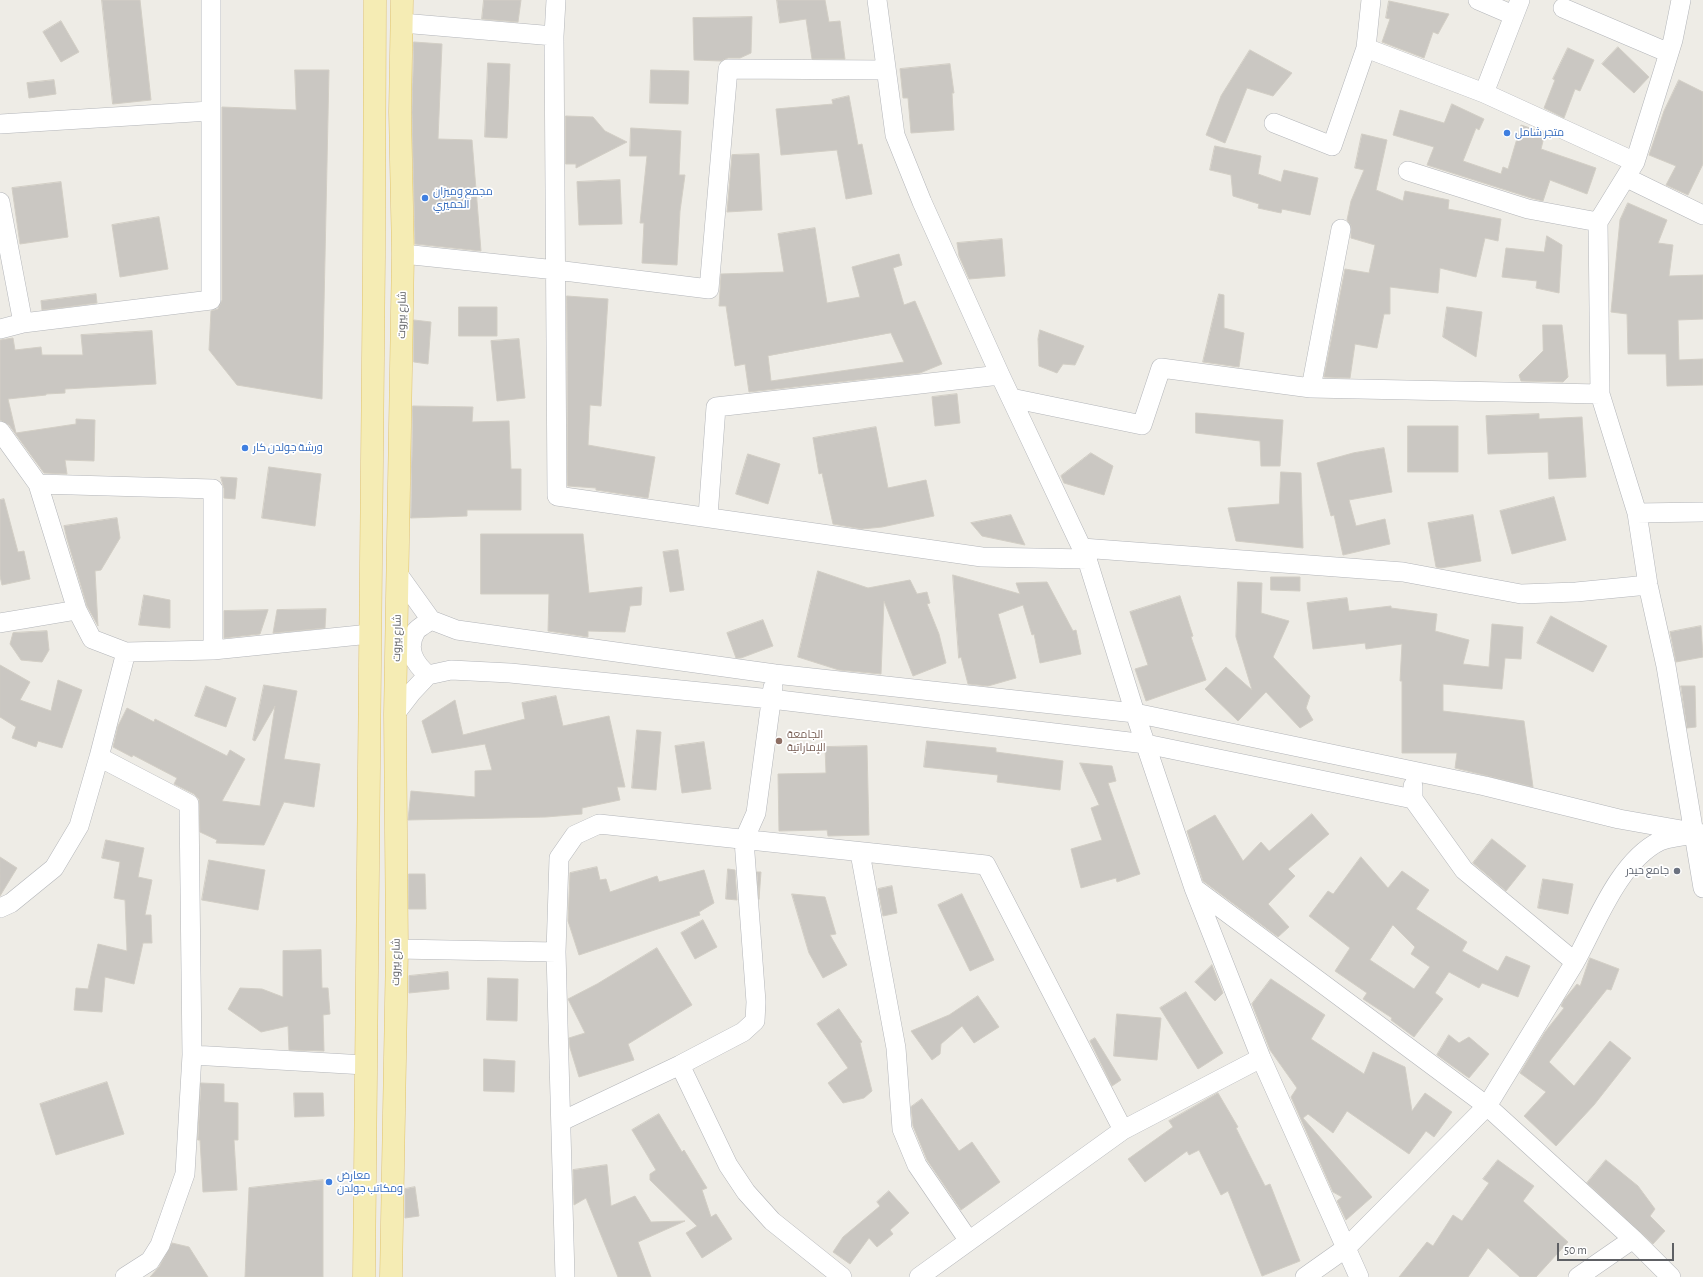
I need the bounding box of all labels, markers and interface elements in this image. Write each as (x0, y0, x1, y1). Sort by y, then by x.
place label: متجر شامل (1515, 126, 1564, 140)
marker: متجر شامل (1502, 128, 1512, 138)
place label: مجمع وميزان الحميري (433, 185, 493, 211)
marker: مجمع وميزان الحميري (420, 193, 430, 203)
street label: شارع بيروت (395, 291, 409, 339)
place label: ورشة جولدن كار (253, 441, 323, 455)
marker: ورشة جولدن كار (240, 443, 250, 453)
street label: شارع بيروت (390, 614, 404, 662)
place label: الجامعة الإماراتية (787, 728, 826, 754)
marker: الجامعة الإماراتية (774, 736, 784, 746)
place label: جامع حيدر (1626, 864, 1669, 878)
marker: جامع حيدر (1672, 866, 1682, 876)
street label: شارع بيروت (389, 938, 403, 986)
place label: معارض ومكاتب جولدن (337, 1169, 403, 1195)
marker: معارض ومكاتب جولدن (324, 1177, 334, 1187)
scale bar (1559, 1235, 1676, 1261)
text: 50 m (1564, 1244, 1587, 1256)

